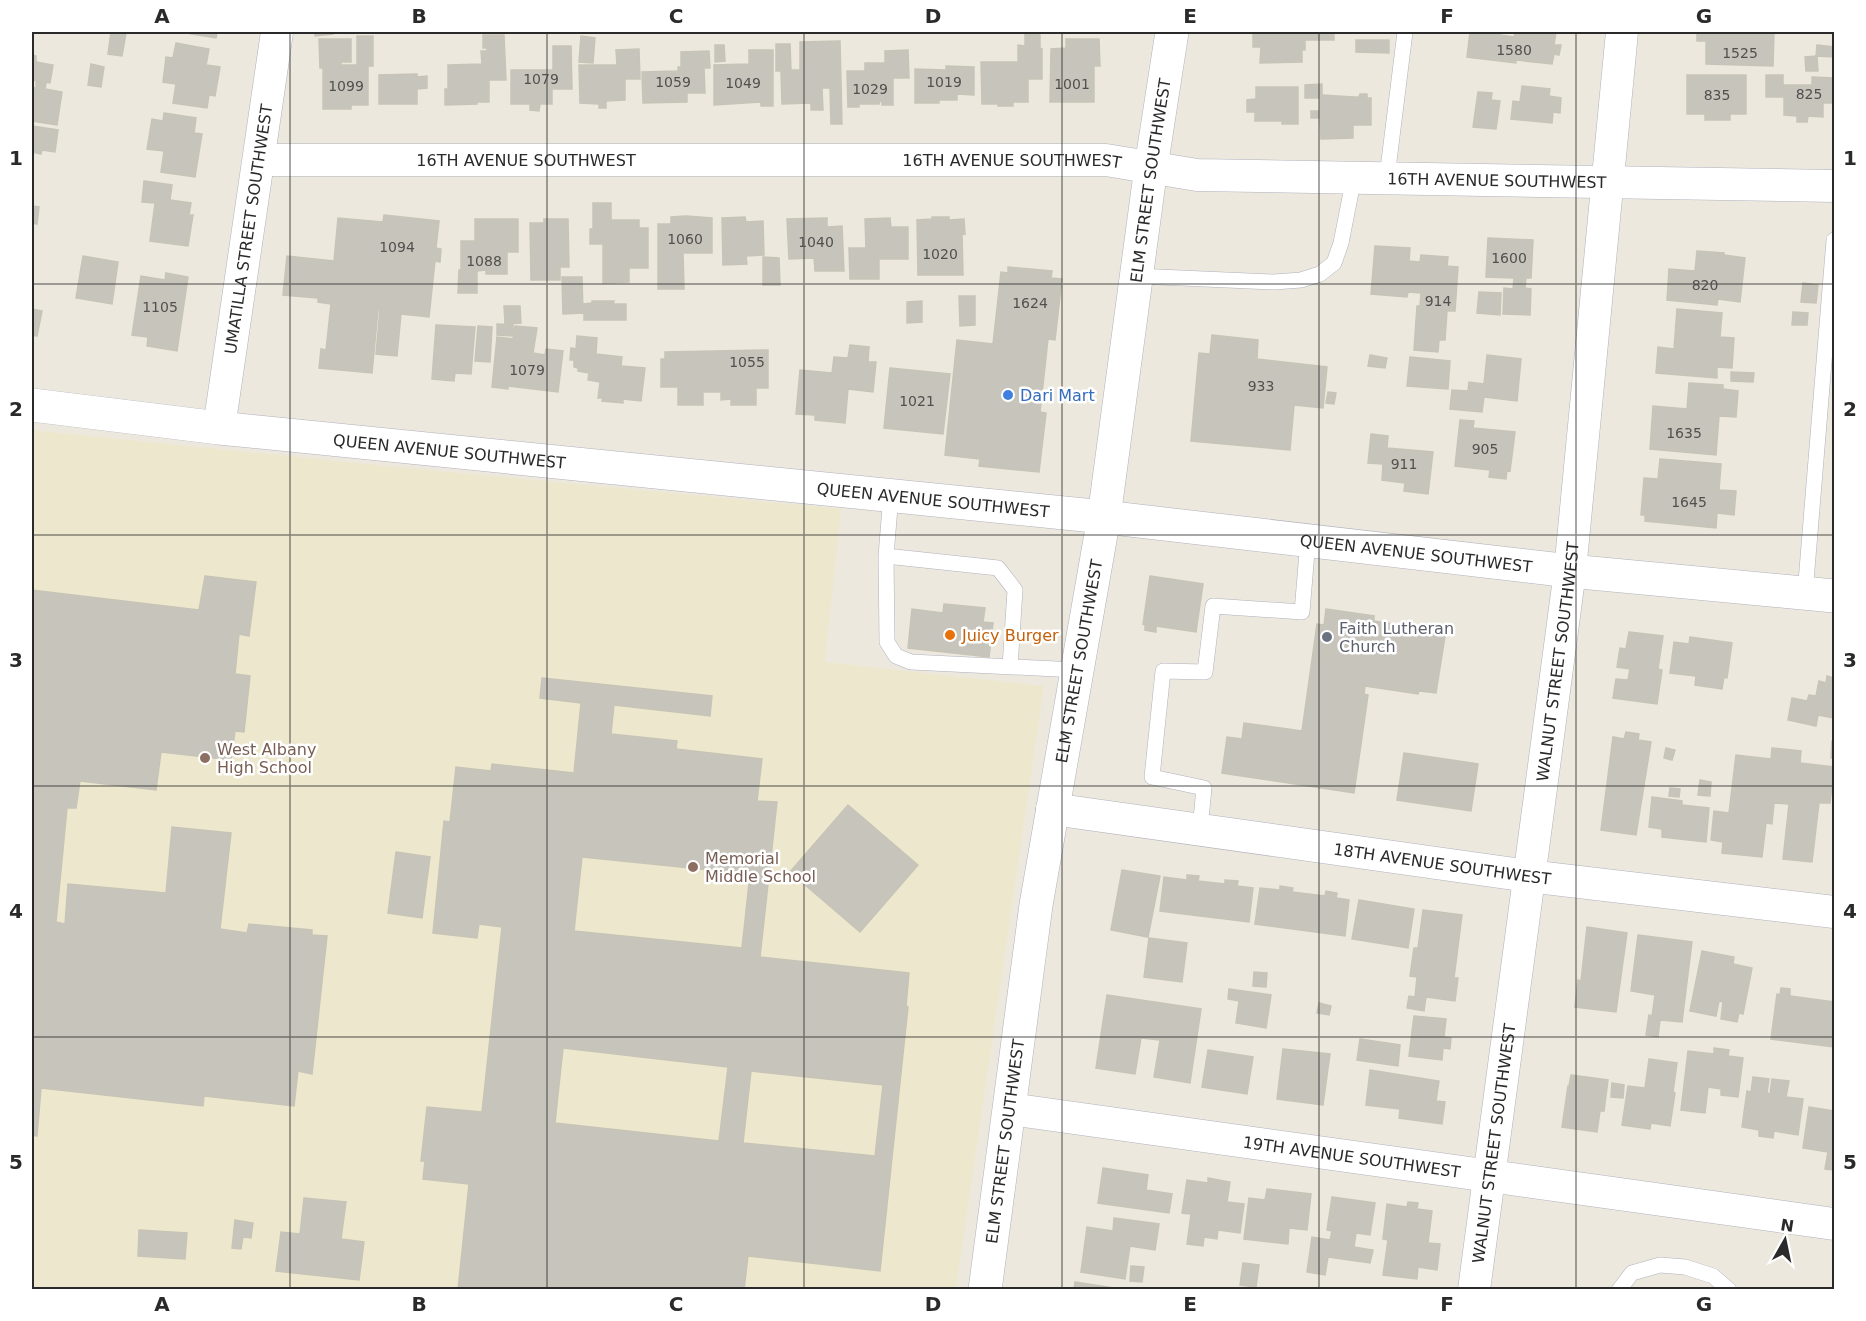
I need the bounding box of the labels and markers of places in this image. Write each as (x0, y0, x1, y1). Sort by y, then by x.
place label: Dari Mart (1020, 386, 1095, 405)
marker: Dari Mart (1001, 388, 1015, 402)
place label: Faith Lutheran Church (1339, 619, 1454, 656)
place label: Juicy Burger (961, 626, 1059, 645)
marker: Juicy Burger (943, 628, 957, 642)
marker: Faith Lutheran Church (1320, 630, 1334, 644)
place label: West Albany High School (217, 740, 316, 777)
marker: West Albany High School (198, 751, 212, 765)
place label: Memorial Middle School (705, 849, 816, 886)
marker: Memorial Middle School (686, 860, 700, 874)

